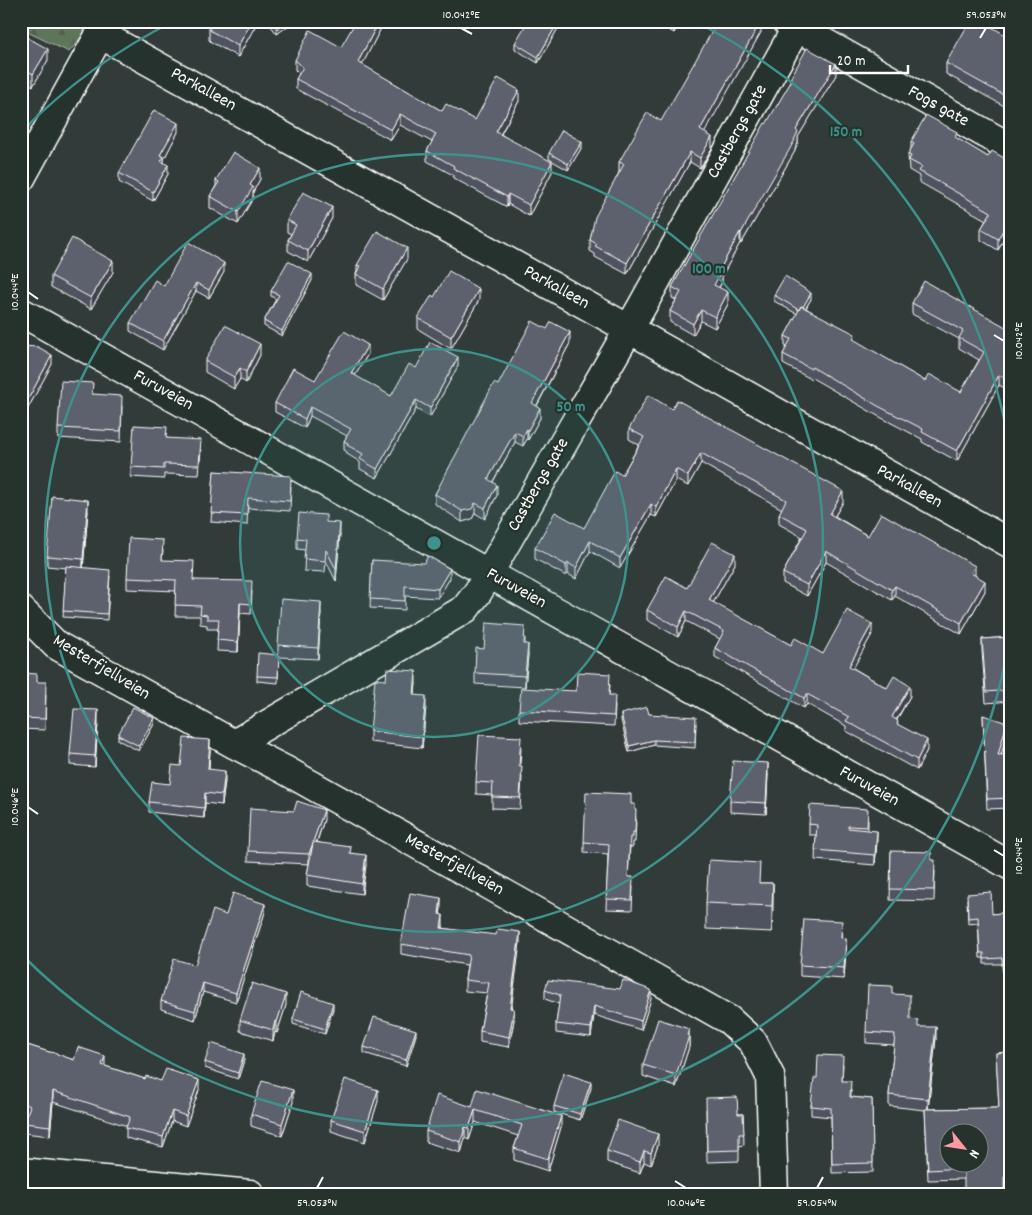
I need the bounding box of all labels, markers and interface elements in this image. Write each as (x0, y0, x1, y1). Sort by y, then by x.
text: 10.042°E (442, 7, 480, 24)
text: 59.053°N (966, 7, 1006, 24)
scale bar (830, 42, 907, 74)
text: 20 m (837, 51, 865, 73)
street label: Parkalleen (166, 62, 240, 118)
street label: Castbergs gate (702, 80, 774, 184)
street label: Fogs gate (903, 80, 973, 134)
text: 150 m (830, 122, 862, 144)
text: 100 m (692, 259, 726, 281)
street label: Parkalleen (519, 260, 593, 316)
text: 10.044°E (7, 273, 24, 310)
text: 10.042°E (1011, 322, 1028, 360)
street label: Furuveien (128, 364, 198, 418)
text: 50 m (557, 397, 585, 419)
street label: Castbergs gate (502, 433, 576, 536)
street label: Parkalleen (872, 459, 946, 515)
centre of rings (425, 534, 443, 552)
street label: Furuveien (481, 562, 551, 616)
street label: Mesterfjellveien (48, 629, 154, 707)
street label: Furuveien (834, 760, 904, 814)
text: 10.046°E (7, 788, 24, 826)
street label: Mesterfjellveien (400, 827, 508, 903)
text: 10.044°E (1011, 837, 1028, 874)
north arrow (940, 1122, 990, 1172)
text: N (963, 1146, 984, 1162)
text: 59.053°N (297, 1195, 337, 1212)
text: 10.046°E (667, 1195, 705, 1212)
text: 59.054°N (797, 1195, 837, 1212)

